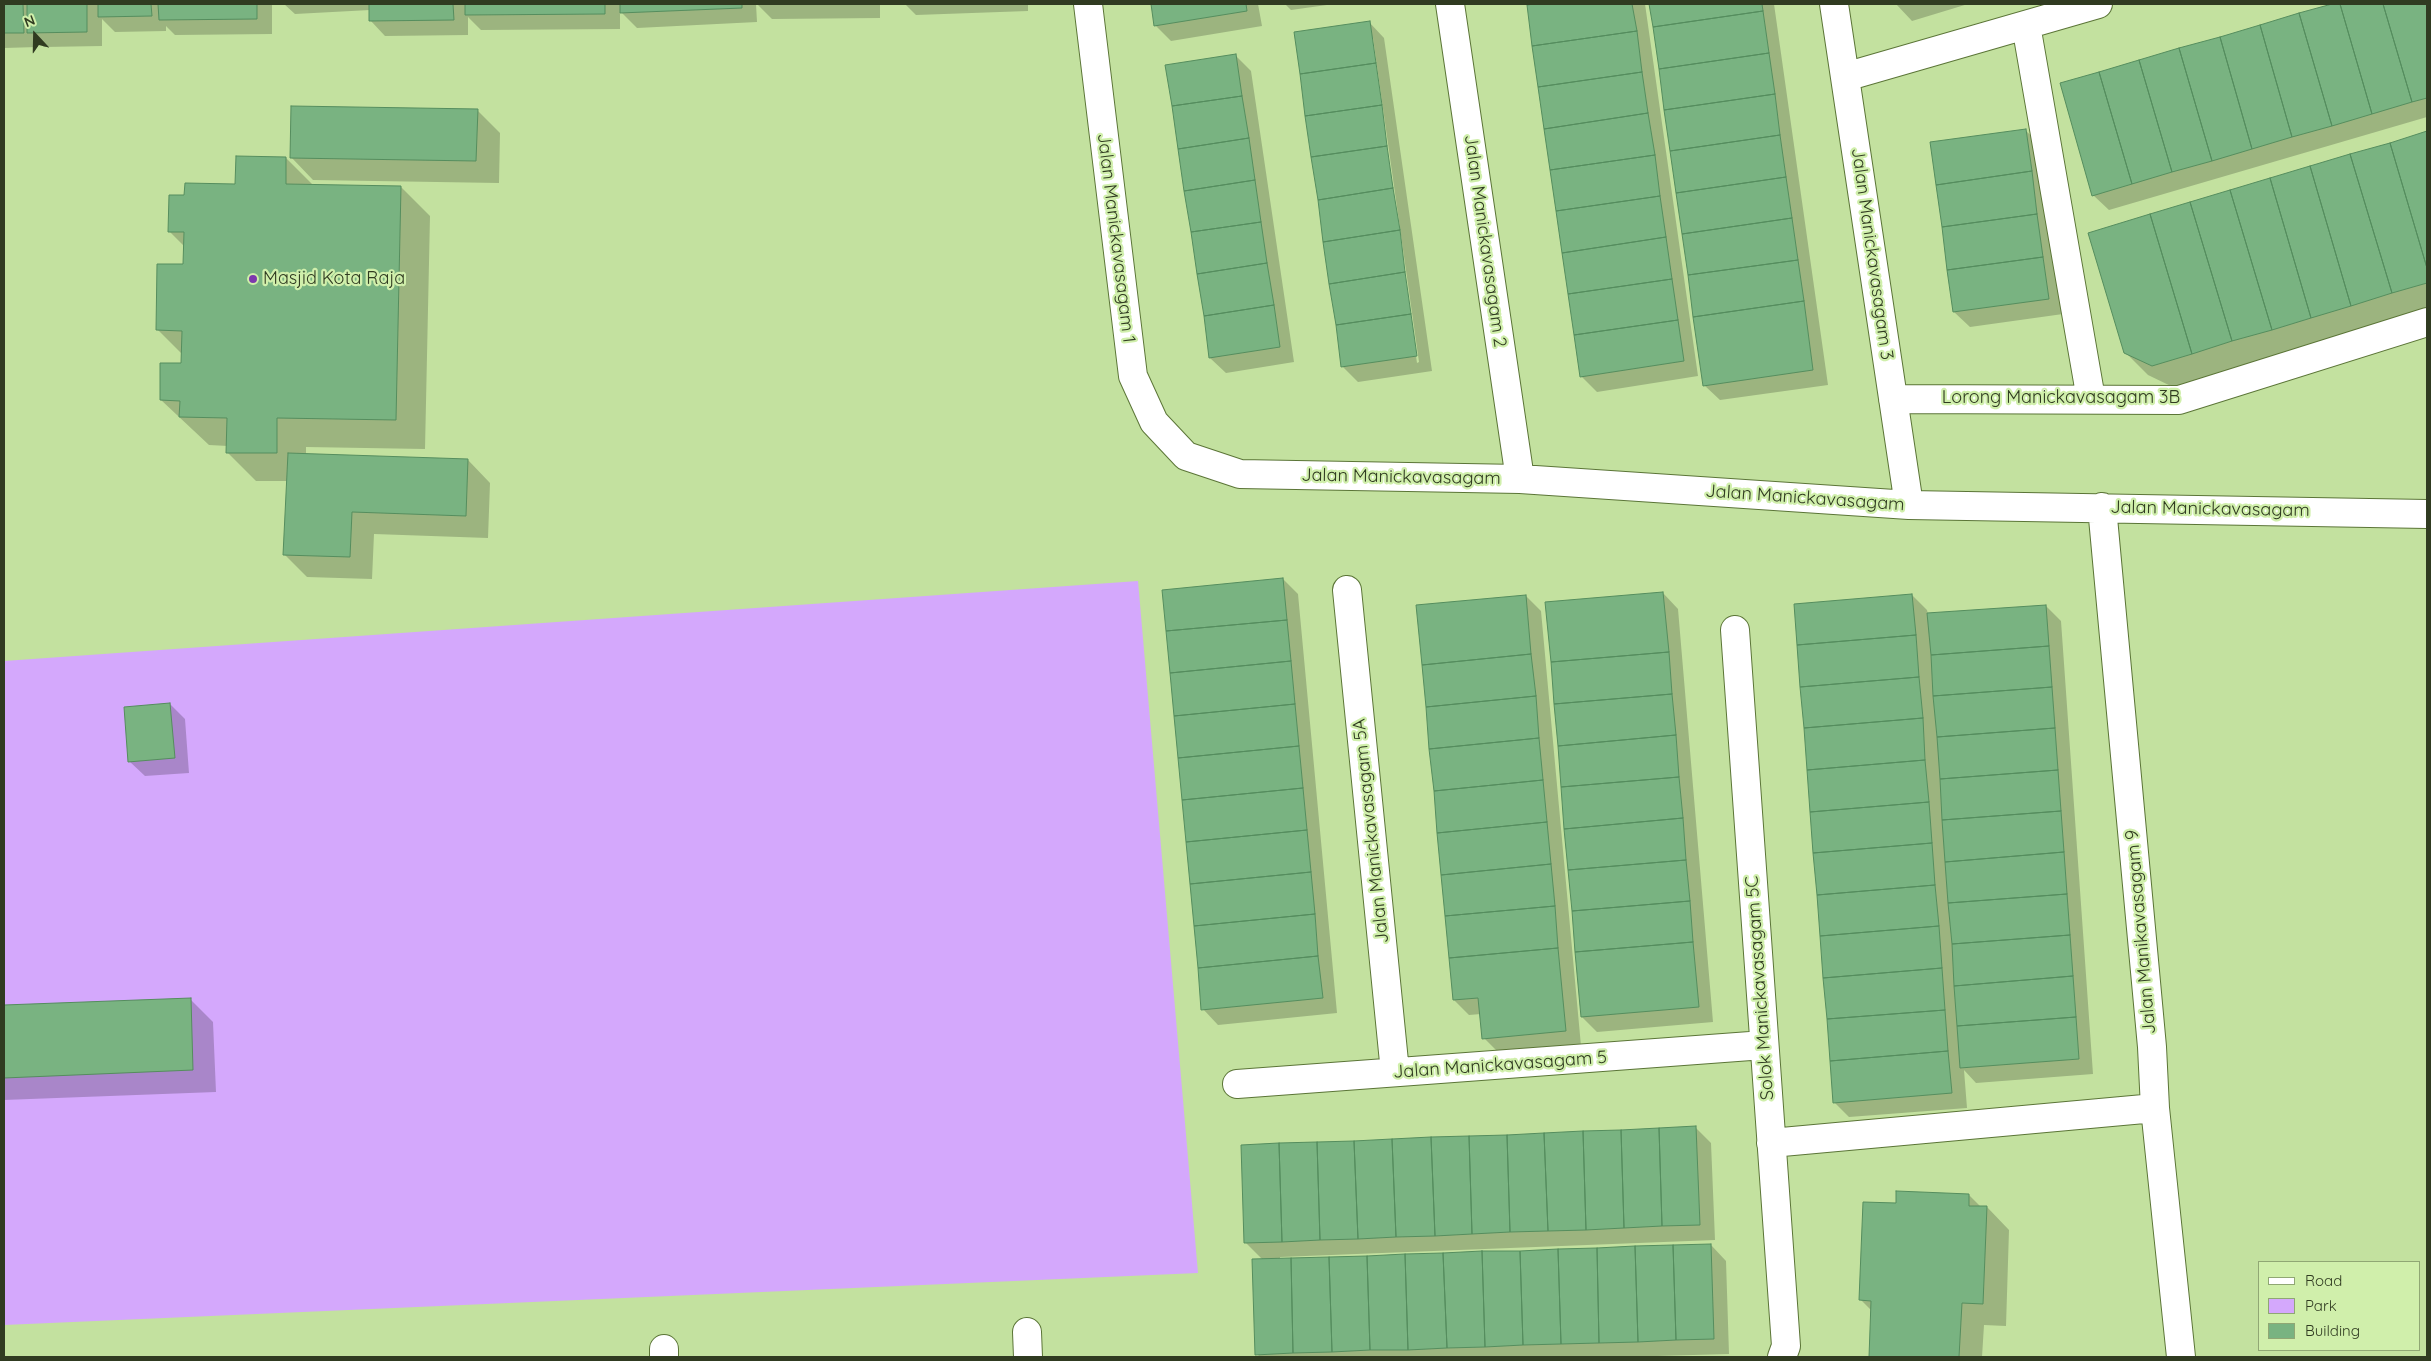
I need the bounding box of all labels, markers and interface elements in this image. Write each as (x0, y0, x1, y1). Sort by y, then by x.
north arrow (10, 10, 60, 60)
text: N (22, 11, 38, 31)
street label: Jalan Manickavasagam 1 (1092, 132, 1140, 344)
street label: Jalan Manickavasagam 2 (1459, 133, 1511, 349)
street label: Jalan Manickavasagam 3 (1846, 147, 1898, 361)
place label: Masjid Kota Raja (263, 268, 405, 290)
marker: Masjid Kota Raja (247, 273, 259, 285)
street label: Lorong Manickavasagam 3B (1942, 387, 2180, 409)
street label: Jalan Manickavasagam (1301, 464, 1501, 490)
street label: Jalan Manickavasagam (1705, 480, 1905, 516)
street label: Jalan Manickavasagam (2110, 496, 2310, 522)
street label: Jalan Manickavasagam 5A (1348, 718, 1394, 944)
street label: Jalan Manikavasagam 9 (2121, 829, 2161, 1035)
street label: Solok Manickavasagam 5C (1741, 875, 1779, 1101)
street label: Jalan Manickavasagam 5 (1392, 1047, 1608, 1083)
legend (2258, 1261, 2421, 1351)
text: Road (2305, 1271, 2342, 1290)
text: Park (2305, 1296, 2337, 1315)
text: Building (2305, 1321, 2360, 1340)

